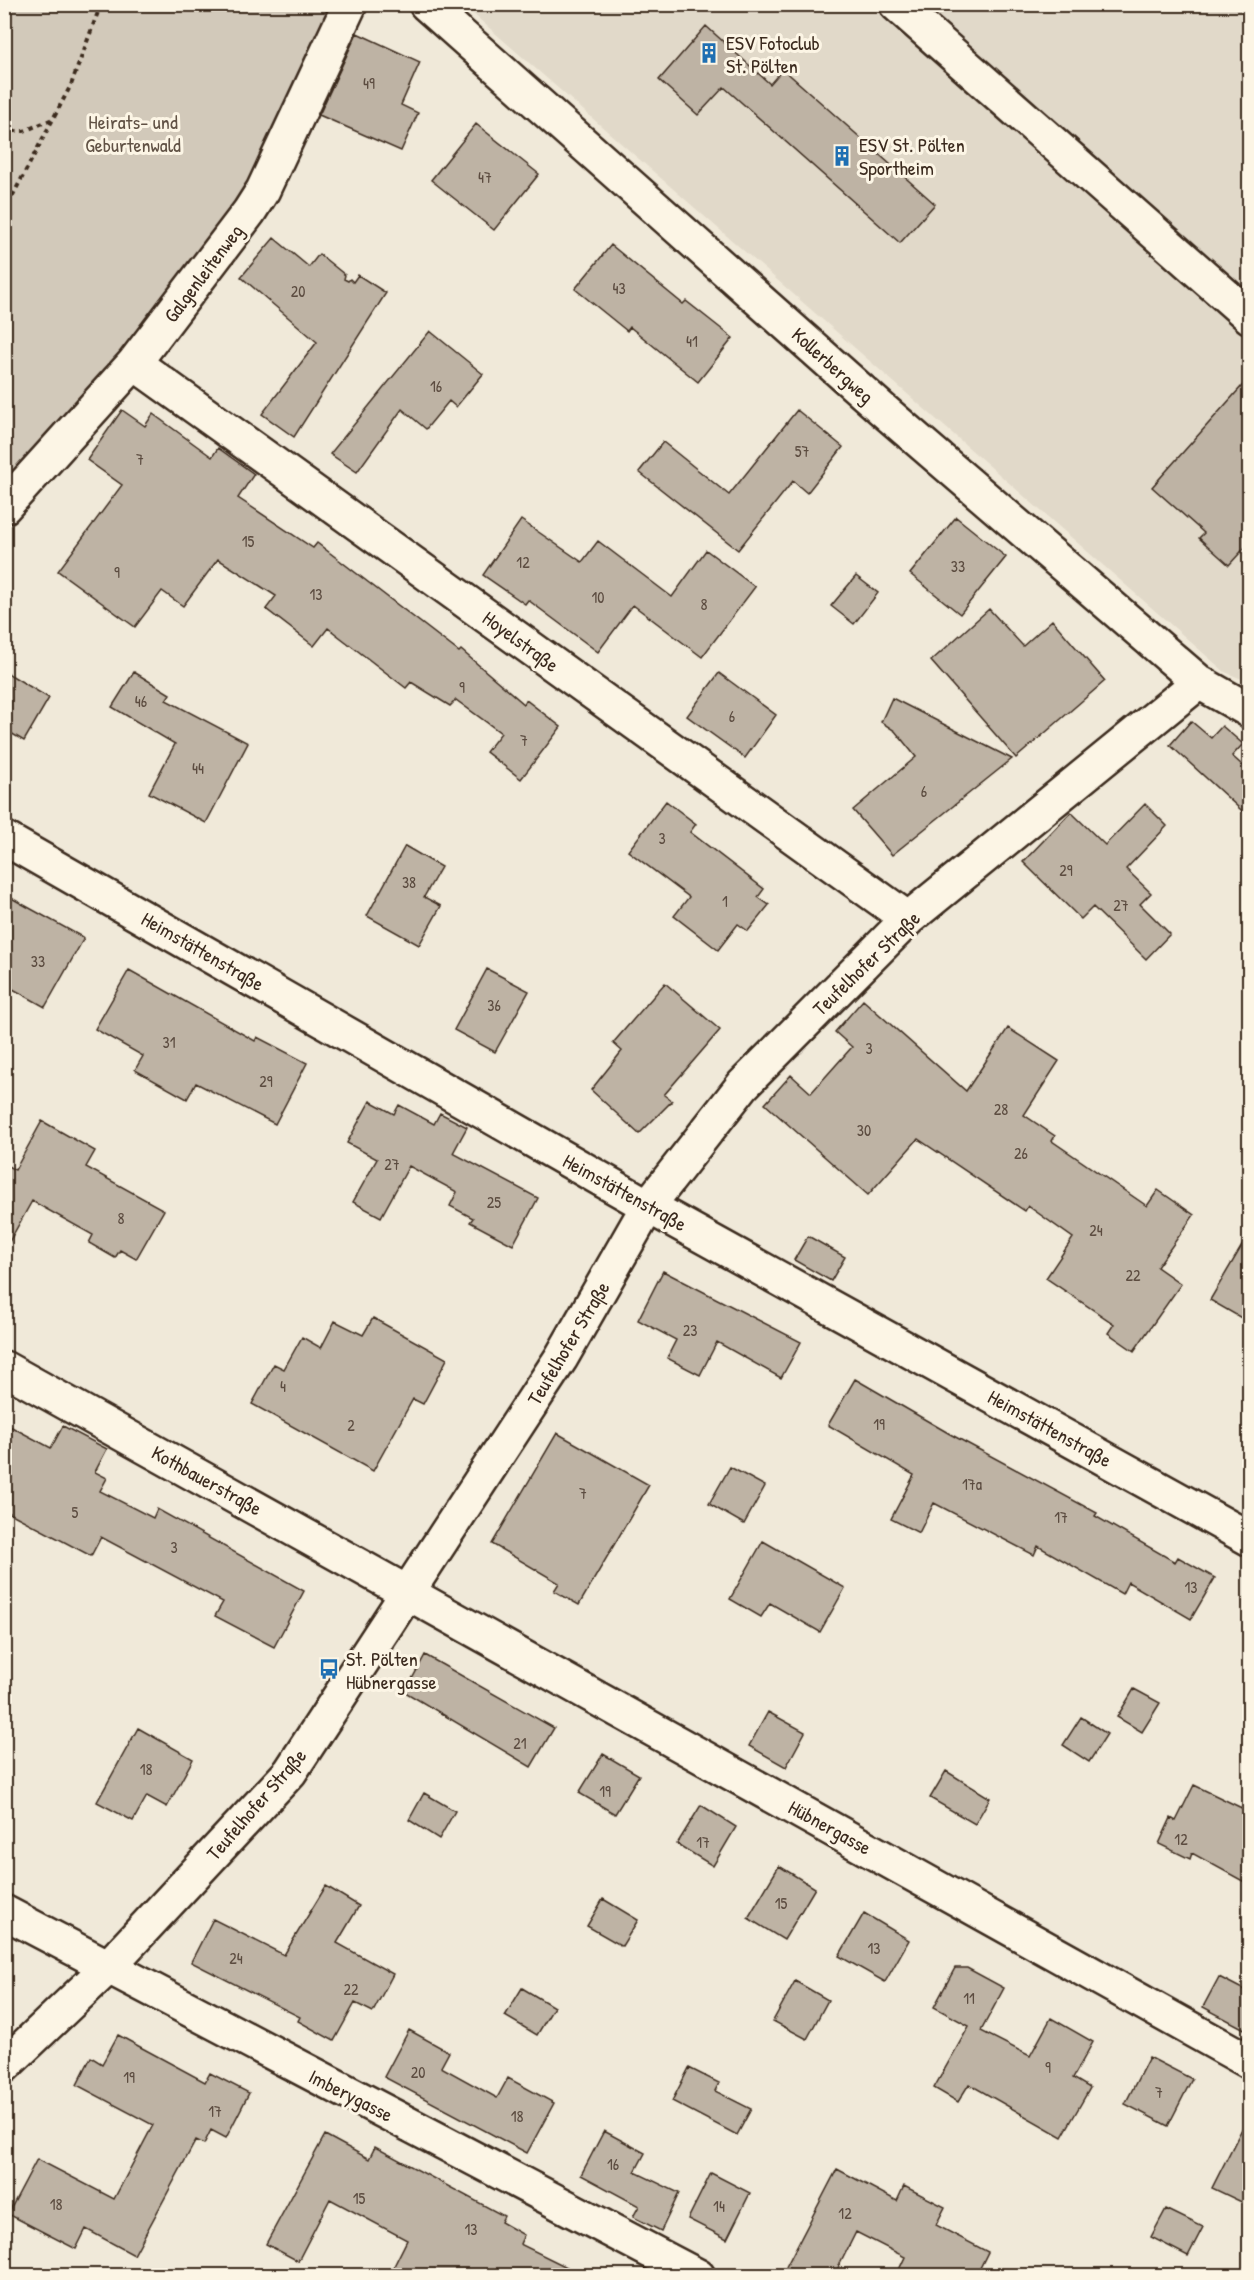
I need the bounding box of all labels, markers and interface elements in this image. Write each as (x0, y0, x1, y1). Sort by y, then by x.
place label: ESV Fotoclub St. Pölten (726, 29, 820, 79)
building icon: ESV Fotoclub St. Pölten (697, 41, 721, 65)
house number: 49 (363, 72, 375, 94)
park label: Heirats- und Geburtenwald (85, 108, 181, 158)
place label: ESV St. Pölten Sportheim (859, 131, 965, 181)
building icon: ESV St. Pölten Sportheim (830, 144, 854, 168)
house number: 47 (478, 166, 492, 188)
street label: Galgenleitenweg (157, 218, 249, 328)
house number: 43 (612, 277, 626, 299)
house number: 20 (291, 280, 305, 302)
street label: Kollerbergweg (786, 321, 880, 409)
house number: 41 (686, 330, 698, 352)
house number: 16 (430, 375, 442, 397)
house number: 57 (795, 440, 809, 462)
house number: 7 (136, 448, 144, 470)
house number: 15 (242, 530, 255, 552)
house number: 12 (516, 551, 530, 573)
house number: 33 (951, 555, 965, 577)
house number: 9 (114, 561, 120, 583)
house number: 13 (310, 583, 322, 605)
house number: 10 (592, 586, 604, 608)
house number: 8 (701, 593, 708, 615)
street label: Hoyelstraße (478, 604, 564, 678)
house number: 9 (459, 676, 465, 698)
house number: 46 (135, 690, 147, 712)
house number: 6 (729, 705, 735, 727)
house number: 7 (520, 729, 528, 751)
house number: 44 (192, 757, 204, 779)
house number: 6 (921, 780, 927, 802)
house number: 3 (658, 827, 666, 849)
house number: 29 (1059, 859, 1073, 881)
house number: 38 (402, 871, 416, 893)
house number: 1 (722, 890, 728, 912)
house number: 27 (1113, 894, 1129, 916)
street label: Heimstättenstraße (137, 905, 269, 997)
street label: Teufelhofer Straße (806, 905, 926, 1021)
house number: 33 (31, 950, 45, 972)
house number: 36 (487, 994, 501, 1016)
house number: 31 (163, 1031, 176, 1053)
house number: 3 (865, 1037, 873, 1059)
house number: 29 (259, 1070, 273, 1092)
house number: 28 (994, 1098, 1008, 1120)
house number: 30 (857, 1119, 871, 1141)
house number: 26 (1014, 1142, 1028, 1164)
street label: Heimstättenstraße (558, 1147, 692, 1237)
house number: 27 (384, 1153, 400, 1175)
house number: 25 (487, 1191, 501, 1213)
house number: 8 (118, 1207, 125, 1229)
house number: 24 (1089, 1219, 1103, 1241)
house number: 22 (1126, 1264, 1141, 1286)
street label: Teufelhofer Straße (520, 1276, 616, 1410)
house number: 23 (683, 1319, 697, 1341)
house number: 4 (280, 1375, 286, 1397)
street label: Heimstättenstraße (983, 1383, 1117, 1473)
house number: 19 (873, 1413, 885, 1435)
house number: 2 (347, 1414, 355, 1436)
street label: Kothbauerstraße (147, 1439, 267, 1521)
house number: 17a (962, 1473, 982, 1495)
house number: 7 (579, 1482, 587, 1504)
house number: 5 (72, 1501, 79, 1523)
house number: 17 (1054, 1506, 1068, 1528)
house number: 3 (170, 1536, 178, 1558)
house number: 13 (1185, 1576, 1197, 1598)
place label: St. Pölten Hübnergasse (346, 1645, 436, 1695)
bus stop icon: St. Pölten Hübnergasse (317, 1657, 341, 1681)
house number: 21 (513, 1732, 527, 1754)
street label: Teufelhofer Straße (200, 1742, 312, 1866)
house number: 18 (140, 1758, 152, 1780)
house number: 19 (599, 1780, 611, 1802)
street label: Hübnergasse (784, 1793, 876, 1861)
house number: 12 (1174, 1828, 1188, 1850)
house number: 17 (696, 1831, 710, 1853)
house number: 15 (775, 1892, 788, 1914)
house number: 13 (868, 1937, 880, 1959)
house number: 24 (229, 1947, 243, 1969)
house number: 22 (344, 1978, 359, 2000)
house number: 11 (963, 1987, 975, 2009)
house number: 9 (1045, 2056, 1051, 2078)
house number: 20 (411, 2061, 425, 2083)
street label: Imberygasse (304, 2062, 398, 2128)
house number: 19 (123, 2066, 135, 2088)
house number: 7 (1155, 2081, 1163, 2103)
house number: 17 (208, 2100, 222, 2122)
house number: 18 (511, 2105, 523, 2127)
house number: 16 (607, 2153, 619, 2175)
house number: 15 (353, 2187, 366, 2209)
house number: 18 (50, 2193, 62, 2215)
house number: 14 (713, 2195, 725, 2217)
house number: 12 (838, 2202, 852, 2224)
house number: 13 (465, 2218, 477, 2240)

